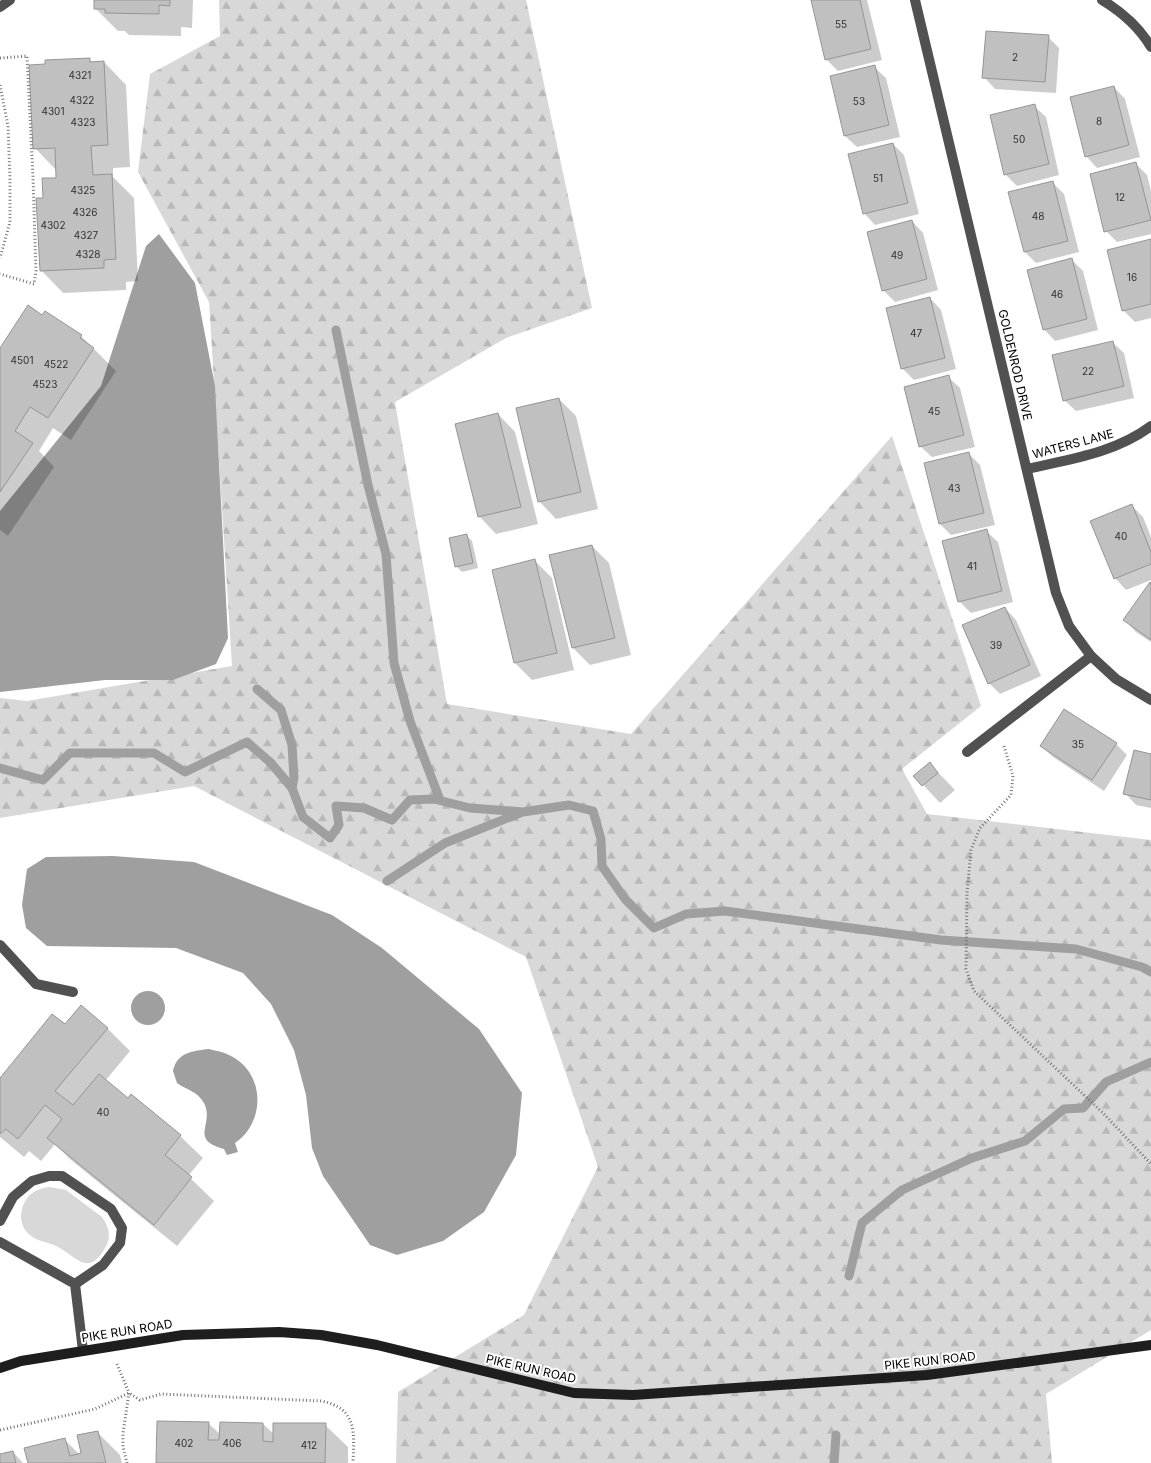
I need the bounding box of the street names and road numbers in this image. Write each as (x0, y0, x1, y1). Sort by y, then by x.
street label: GOLDENROD DRIVE (995, 308, 1036, 422)
street label: WATERS LANE (1031, 425, 1115, 462)
street label: PIKE RUN ROAD (80, 1316, 174, 1345)
street label: PIKE RUN ROAD (883, 1348, 977, 1373)
street label: PIKE RUN ROAD (485, 1351, 578, 1386)

